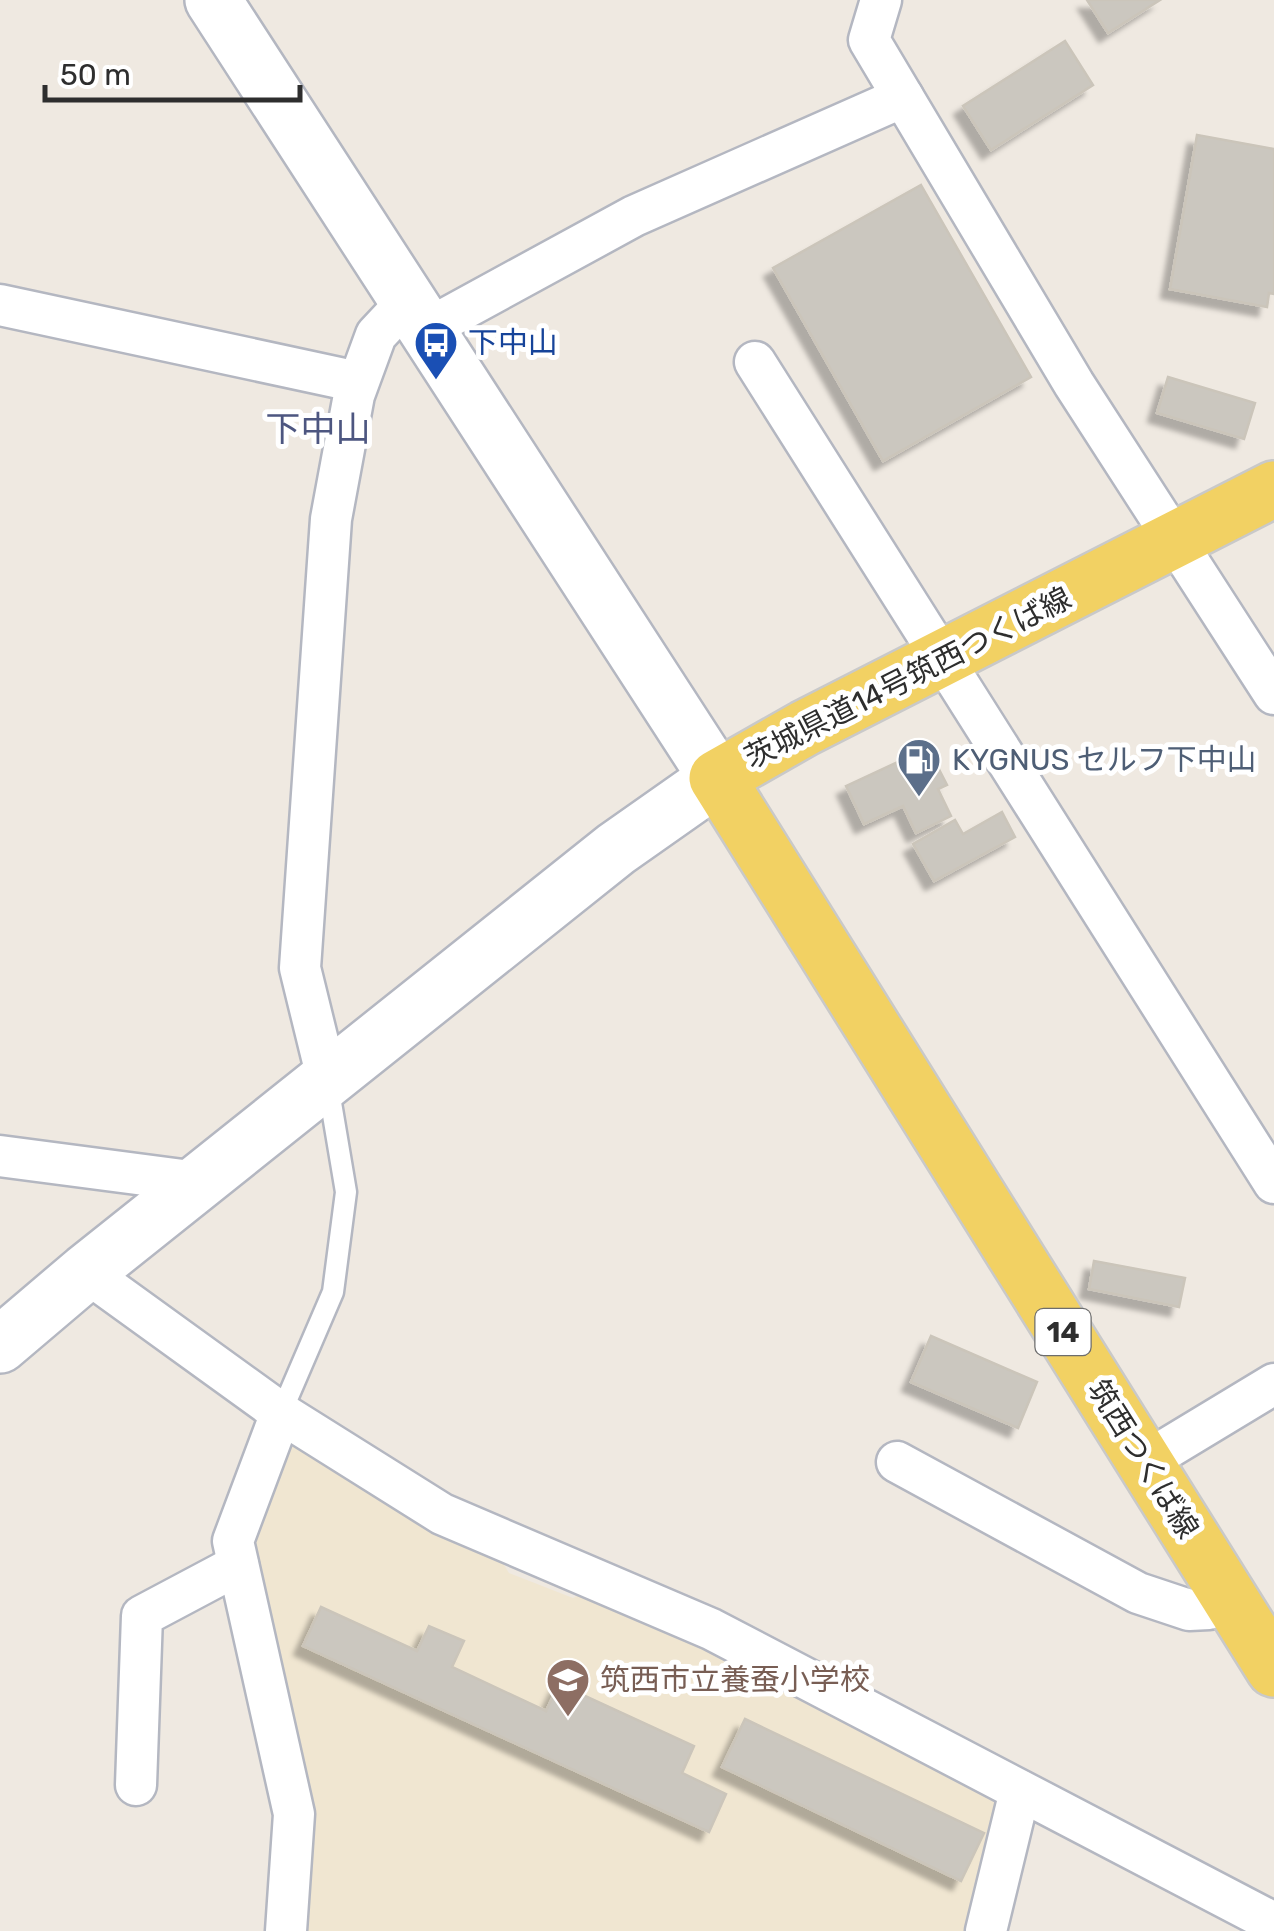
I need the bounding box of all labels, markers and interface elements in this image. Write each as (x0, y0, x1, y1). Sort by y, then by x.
scale bar (45, 40, 300, 102)
text: 50 m (60, 57, 131, 93)
bus stop icon: 下中山 (413, 320, 459, 381)
place label: 下中山 (468, 325, 558, 361)
district label: 下中山 (265, 408, 371, 450)
street label: 茨城県道14号筑西つくば線 (739, 580, 1077, 776)
fuel station icon: KYGNUS セルフ下中山 (896, 737, 942, 798)
place label: KYGNUS セルフ下中山 (952, 742, 1257, 778)
road number: 14 (1036, 1309, 1090, 1355)
street label: 筑西つくば線 (1080, 1373, 1206, 1545)
school or university icon: 筑西市立養蚕小学校 (545, 1657, 591, 1718)
place label: 筑西市立養蚕小学校 (600, 1662, 870, 1698)

